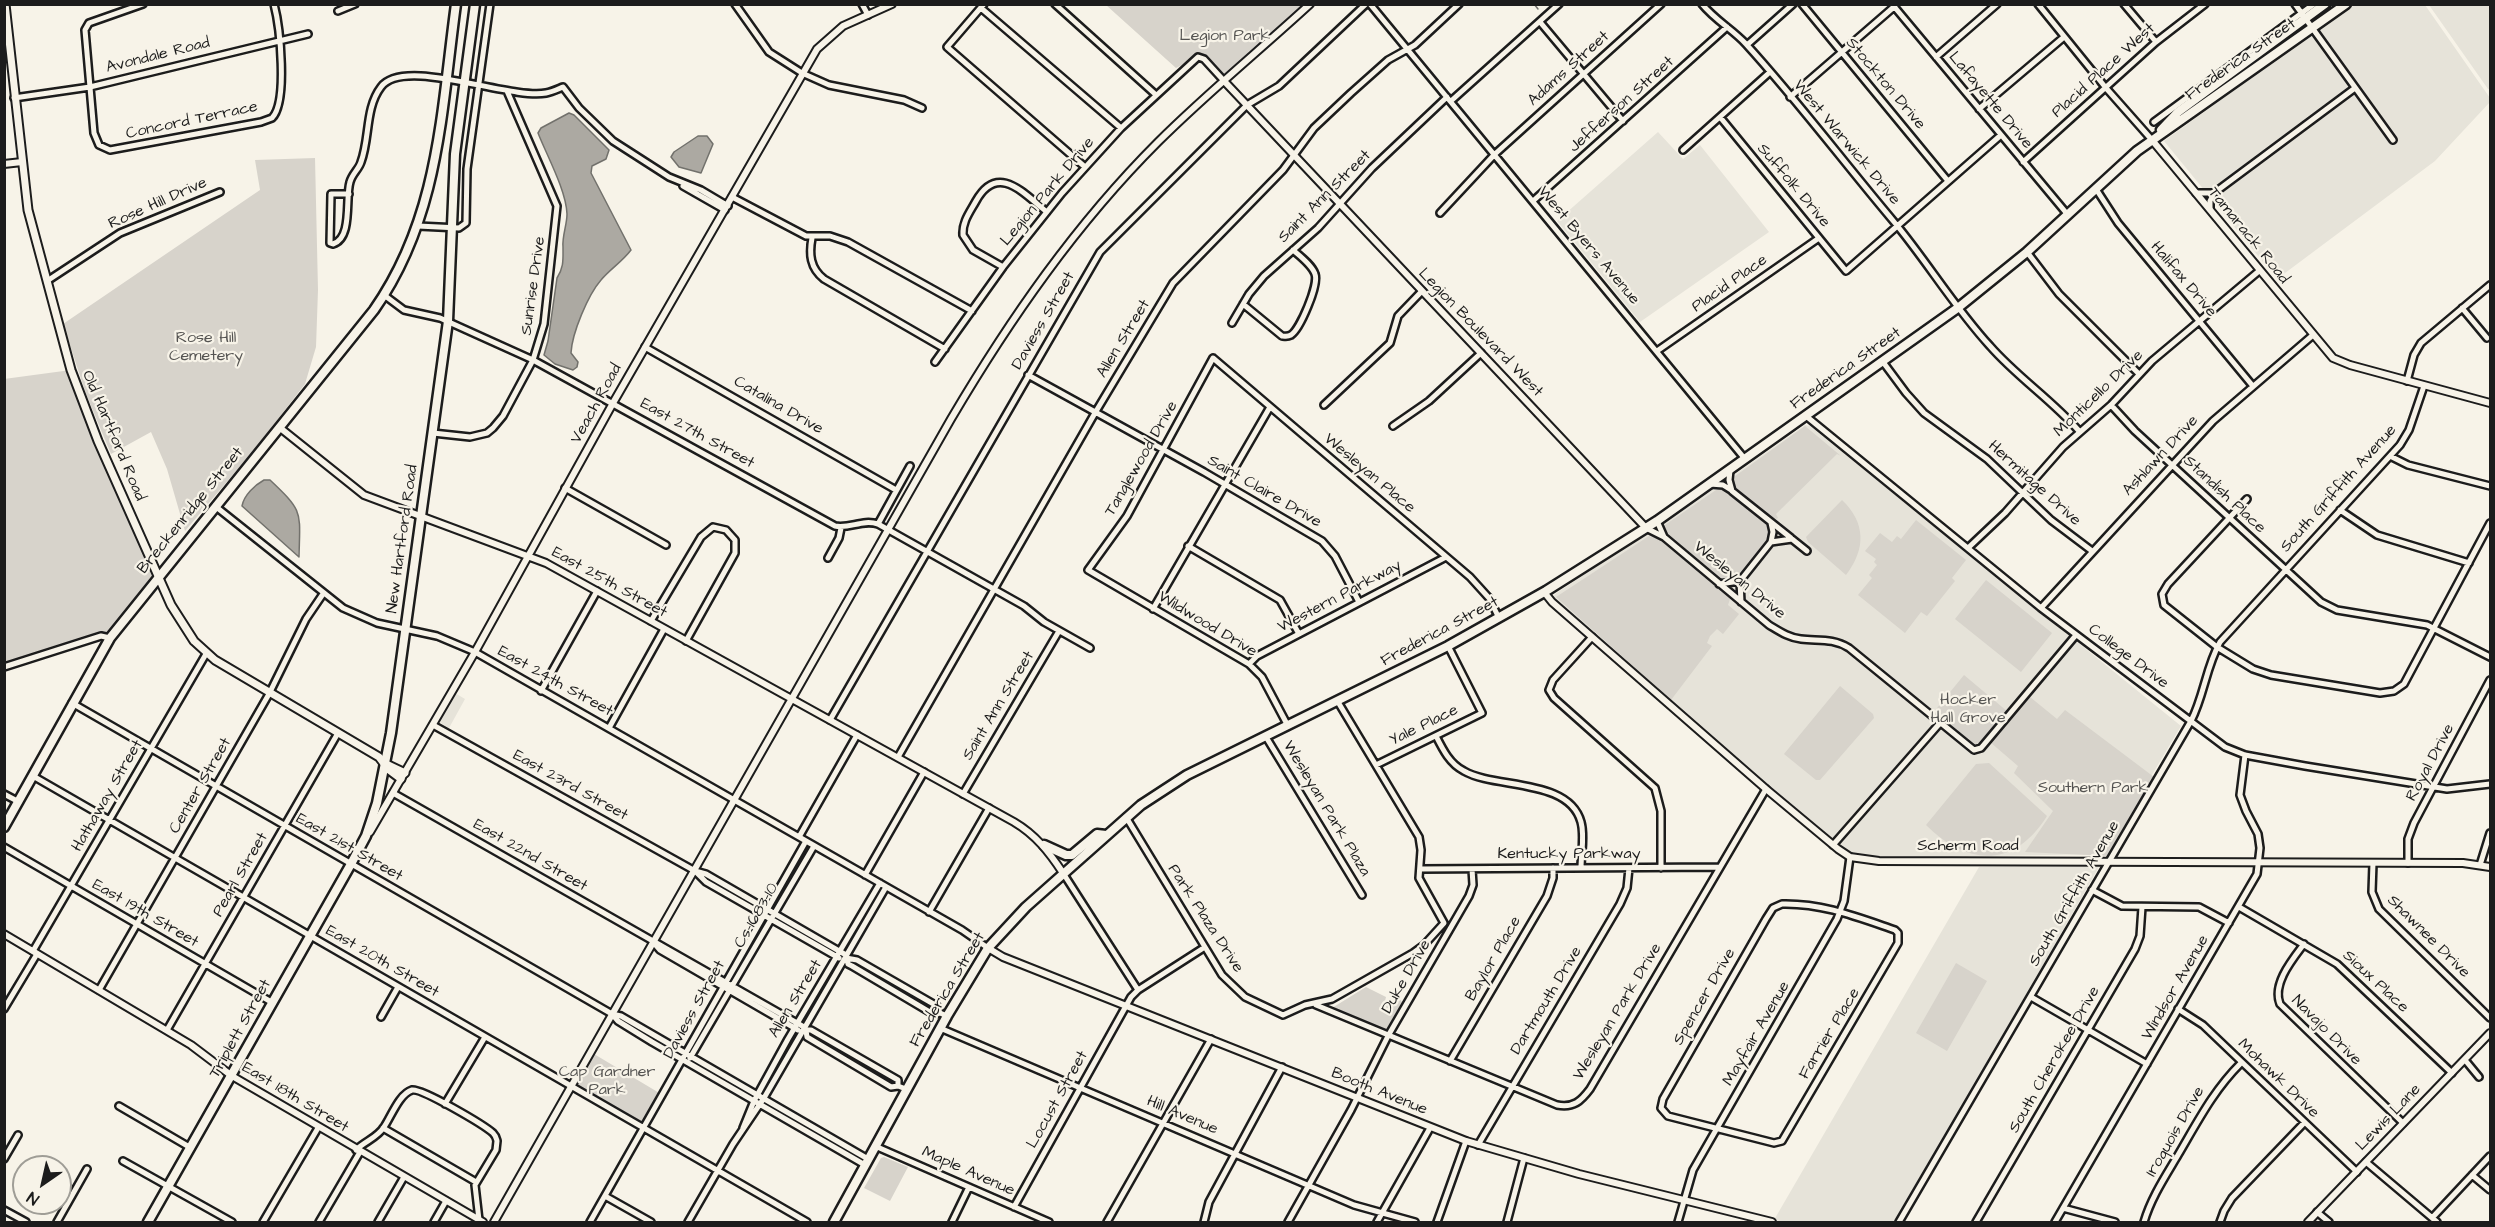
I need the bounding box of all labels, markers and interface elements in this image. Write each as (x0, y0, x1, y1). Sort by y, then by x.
street label: Frederica Street (2182, 15, 2300, 105)
street label: Placid Place West (2048, 20, 2160, 122)
park label: Legion Park (1180, 27, 1270, 47)
street label: Adams Street (1524, 27, 1614, 111)
street label: Avondale Road (104, 34, 212, 78)
street label: Stockton Drive (1841, 34, 1929, 134)
street label: Lafayette Drive (1944, 49, 2036, 153)
street label: Jefferson Street (1566, 53, 1678, 157)
street label: West Warwick Drive (1788, 77, 1904, 209)
street label: Concord Terrace (124, 98, 260, 144)
street label: Legion Park Drive (997, 134, 1099, 250)
street label: Suffolk Drive (1752, 140, 1834, 232)
street label: Saint Ann Street (1274, 146, 1376, 248)
street label: Rose Hill Drive (106, 174, 210, 234)
street label: West Byers Avenue (1533, 183, 1643, 309)
street label: Tamarack Road (2203, 184, 2293, 288)
street label: Sunrise Drive (518, 235, 550, 337)
street label: Halifax Drive (2146, 238, 2220, 322)
street label: Placid Place (1689, 251, 1771, 317)
street label: Legion Boulevard West (1414, 265, 1546, 401)
street label: Daviess Street (1008, 269, 1080, 373)
street label: Allen Street (1093, 296, 1155, 382)
street label: Frederica Street (1787, 324, 1905, 414)
park label: Rose Hill Cemetery (169, 329, 243, 367)
street label: Monticello Drive (2050, 346, 2148, 442)
street label: Veach Road (567, 361, 627, 447)
street label: Old Hartford Road (77, 368, 149, 504)
street label: Catalina Drive (730, 373, 826, 439)
street label: East 27th Street (637, 395, 757, 473)
street label: Tanglewood Drive (1101, 398, 1183, 520)
street label: Ashlawn Drive (2119, 412, 2203, 500)
street label: South Griffith Avenue (2277, 421, 2401, 557)
street label: Wesleyan Place (1319, 430, 1419, 518)
street label: Hermitage Drive (1984, 437, 2084, 531)
street label: Breckenridge Street (134, 444, 248, 578)
street label: Saint Claire Drive (1204, 452, 1324, 532)
street label: Standish Place (2179, 452, 2269, 538)
street label: New Hartford Road (383, 463, 423, 615)
street label: Wesleyan Drive (1689, 538, 1789, 624)
street label: East 25th Street (548, 543, 670, 623)
street label: Western Parkway (1275, 556, 1405, 638)
street label: Wildwood Drive (1154, 588, 1260, 662)
street label: Frederica Street (1378, 593, 1502, 671)
street label: College Drive (2084, 620, 2172, 694)
street label: East 24th Street (494, 642, 616, 722)
street label: Saint Ann Street (959, 648, 1039, 764)
park label: Hocker Hall Grove (1930, 691, 2006, 729)
street label: Yale Place (1387, 701, 1461, 751)
street label: Royal Drive (2403, 721, 2459, 805)
street label: Center Street (166, 735, 236, 837)
street label: Hathaway Street (68, 737, 148, 855)
street label: Wesleyan Park Plaza (1278, 738, 1374, 880)
street label: East 23rd Street (509, 746, 631, 826)
park label: Southern Park (2038, 779, 2148, 799)
street label: East 21st Street (292, 810, 406, 886)
street label: East 22nd Street (469, 815, 591, 897)
street label: South Griffith Avenue (2026, 818, 2124, 970)
street label: Pearl Street (209, 829, 273, 921)
street label: Scherm Road (1917, 837, 2019, 857)
street label: Kentucky Parkway (1498, 845, 1640, 865)
street label: Park Plaza Drive (1163, 861, 1247, 977)
street label: East 19th Street (88, 876, 202, 952)
street label: Cs-1683-10 (731, 880, 783, 952)
street label: Shawnee Drive (2382, 891, 2474, 983)
street label: Baylor Place (1462, 913, 1526, 1005)
street label: East 20th Street (322, 922, 442, 1002)
street label: Frederica Street (906, 929, 990, 1051)
street label: Windsor Avenue (2138, 932, 2214, 1044)
street label: Duke Drive (1378, 937, 1436, 1017)
street label: Wesleyan Park Drive (1570, 940, 1666, 1084)
street label: Dartmouth Drive (1507, 943, 1587, 1059)
street label: Spencer Drive (1670, 945, 1740, 1049)
street label: Sioux Place (2338, 947, 2412, 1017)
street label: Allen Street (765, 956, 827, 1042)
street label: Daviess Street (660, 957, 730, 1063)
street label: Triplett Street (206, 976, 276, 1082)
street label: Mayfair Avenue (1719, 978, 1795, 1090)
street label: South Cherokee Drive (2005, 983, 2105, 1137)
street label: Farrier Place (1795, 985, 1865, 1083)
street label: Navajo Drive (2287, 992, 2365, 1070)
street label: Mohawk Drive (2233, 1035, 2323, 1123)
street label: Locust Street (1023, 1048, 1093, 1152)
street label: East 18th Street (238, 1059, 352, 1137)
park label: Cap Gardner Park (559, 1063, 655, 1101)
street label: Booth Avenue (1328, 1064, 1430, 1120)
street label: Lewis Lane (2352, 1081, 2426, 1155)
street label: Iroquois Drive (2142, 1083, 2210, 1181)
street label: Hill Avenue (1143, 1092, 1221, 1140)
street label: Maple Avenue (918, 1143, 1018, 1201)
north arrow (12, 1155, 72, 1215)
text: N (23, 1186, 43, 1210)

